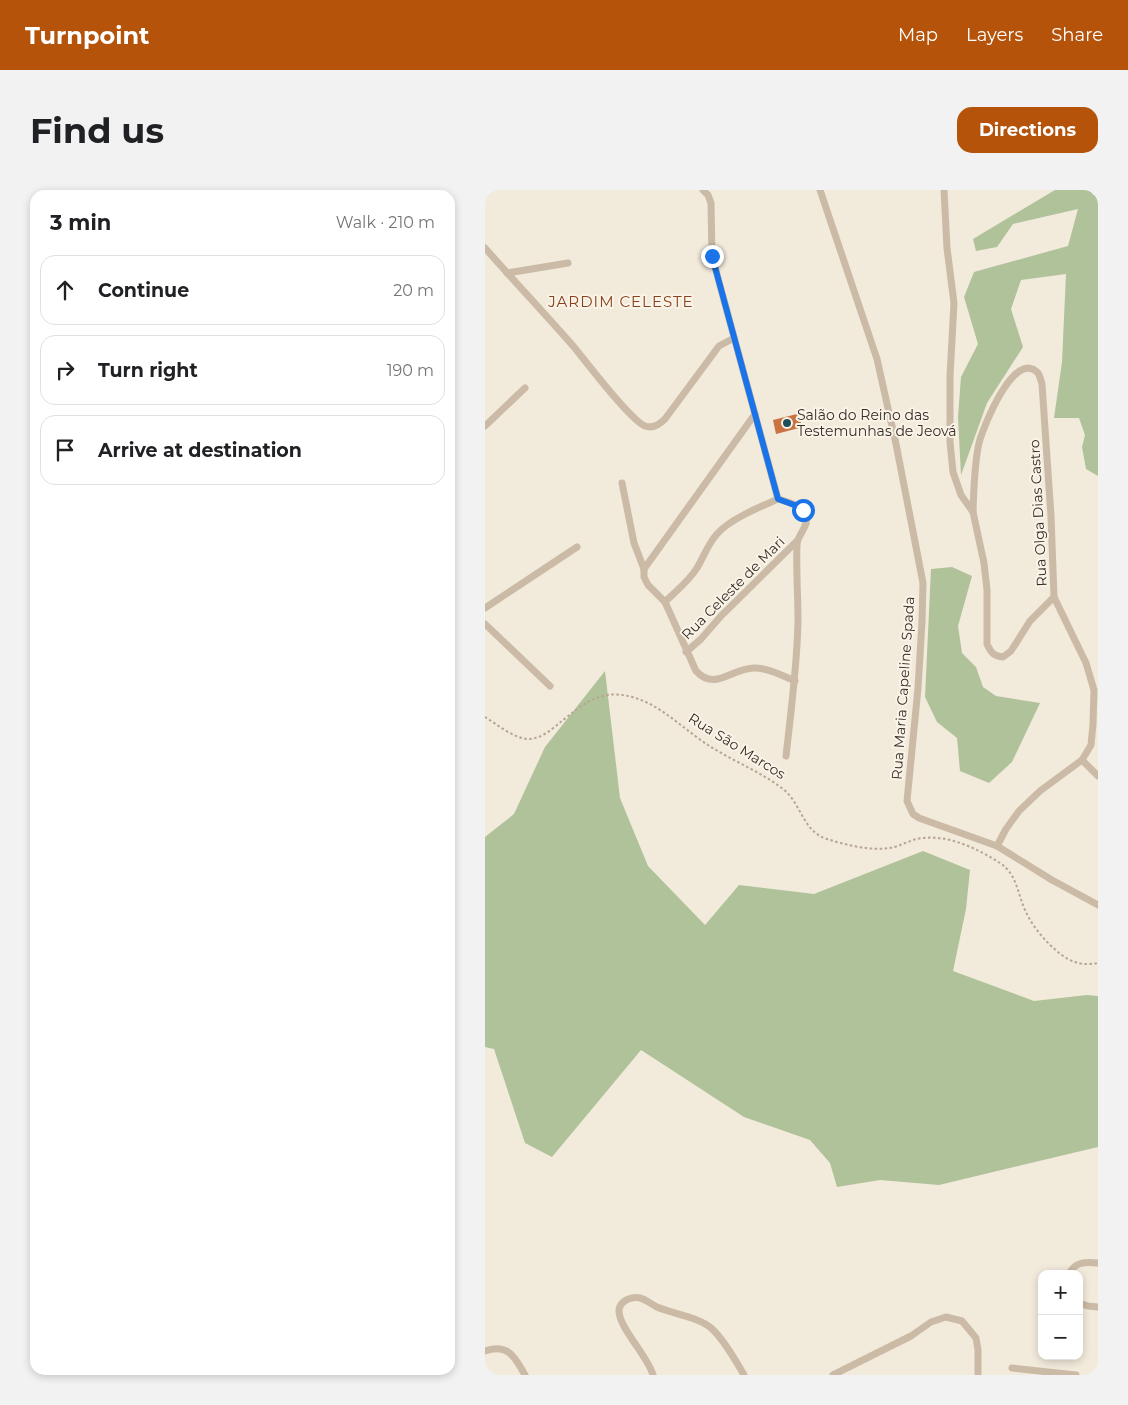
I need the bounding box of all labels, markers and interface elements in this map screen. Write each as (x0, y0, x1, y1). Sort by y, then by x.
text: Turnpoint (25, 21, 149, 50)
text: Map (898, 24, 938, 46)
text: Layers (966, 24, 1023, 46)
text: Share (1051, 24, 1103, 46)
button: Directions (957, 107, 1098, 153)
text: Find us (30, 109, 164, 152)
text: 3 min (50, 210, 111, 235)
text: Walk · 210 m (336, 213, 435, 232)
route end (701, 245, 724, 268)
icon: ahead (51, 276, 79, 304)
text: Continue (98, 279, 189, 302)
text: 20 m (393, 281, 434, 300)
district label: JARDIM CELESTE (547, 292, 694, 311)
icon: right (51, 356, 79, 384)
text: Turn right (98, 359, 198, 382)
text: 190 m (387, 361, 434, 380)
place label: Salão do Reino das Testemunhas de Jeová (797, 406, 957, 440)
marker: Salão do Reino das Testemunhas de Jeová (781, 417, 793, 429)
icon: arrive (51, 436, 79, 464)
text: Arrive at destination (98, 439, 302, 462)
street label: Rua Olga Dias Castro (1025, 439, 1051, 587)
route start (792, 499, 815, 522)
street label: Rua Celeste de Mari (678, 533, 788, 643)
street label: Rua Maria Capeline Spada (888, 596, 918, 780)
street label: Rua São Marcos (685, 709, 789, 783)
map controls (1038, 1270, 1083, 1360)
button: + (1038, 1270, 1083, 1315)
button: − (1038, 1315, 1083, 1360)

